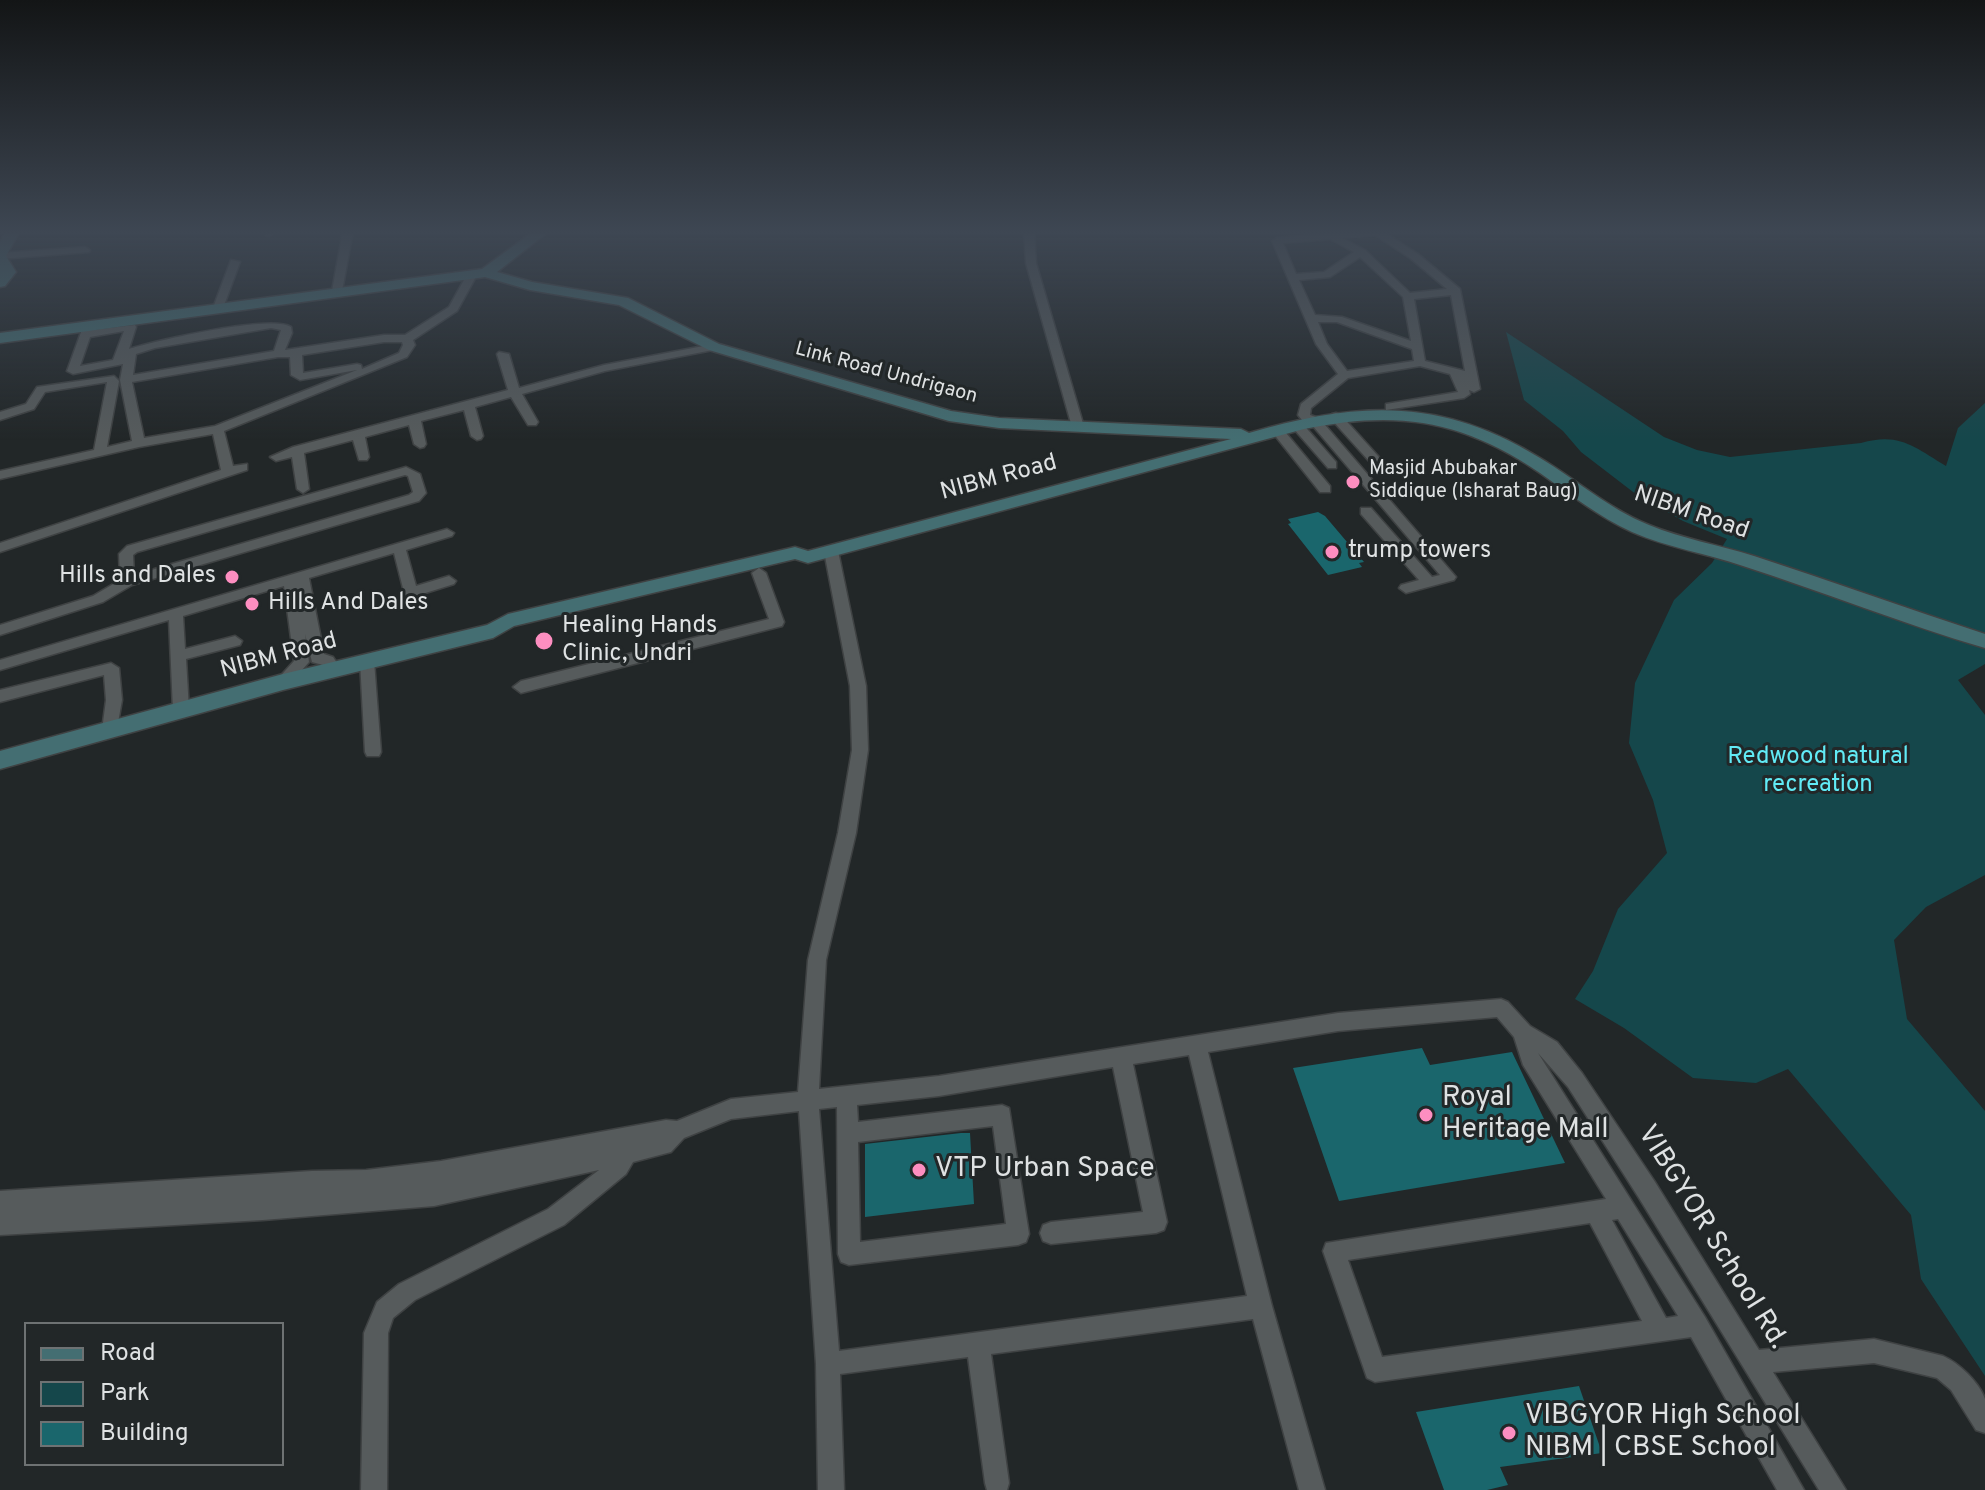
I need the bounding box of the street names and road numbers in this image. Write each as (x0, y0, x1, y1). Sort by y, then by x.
street label: Link Road Undrigaon (792, 338, 980, 410)
street label: NIBM Road (937, 450, 1061, 508)
street label: NIBM Road (1630, 481, 1752, 547)
street label: NIBM Road (217, 628, 341, 686)
street label: VIBGYOR School Rd. (1629, 1120, 1793, 1356)

